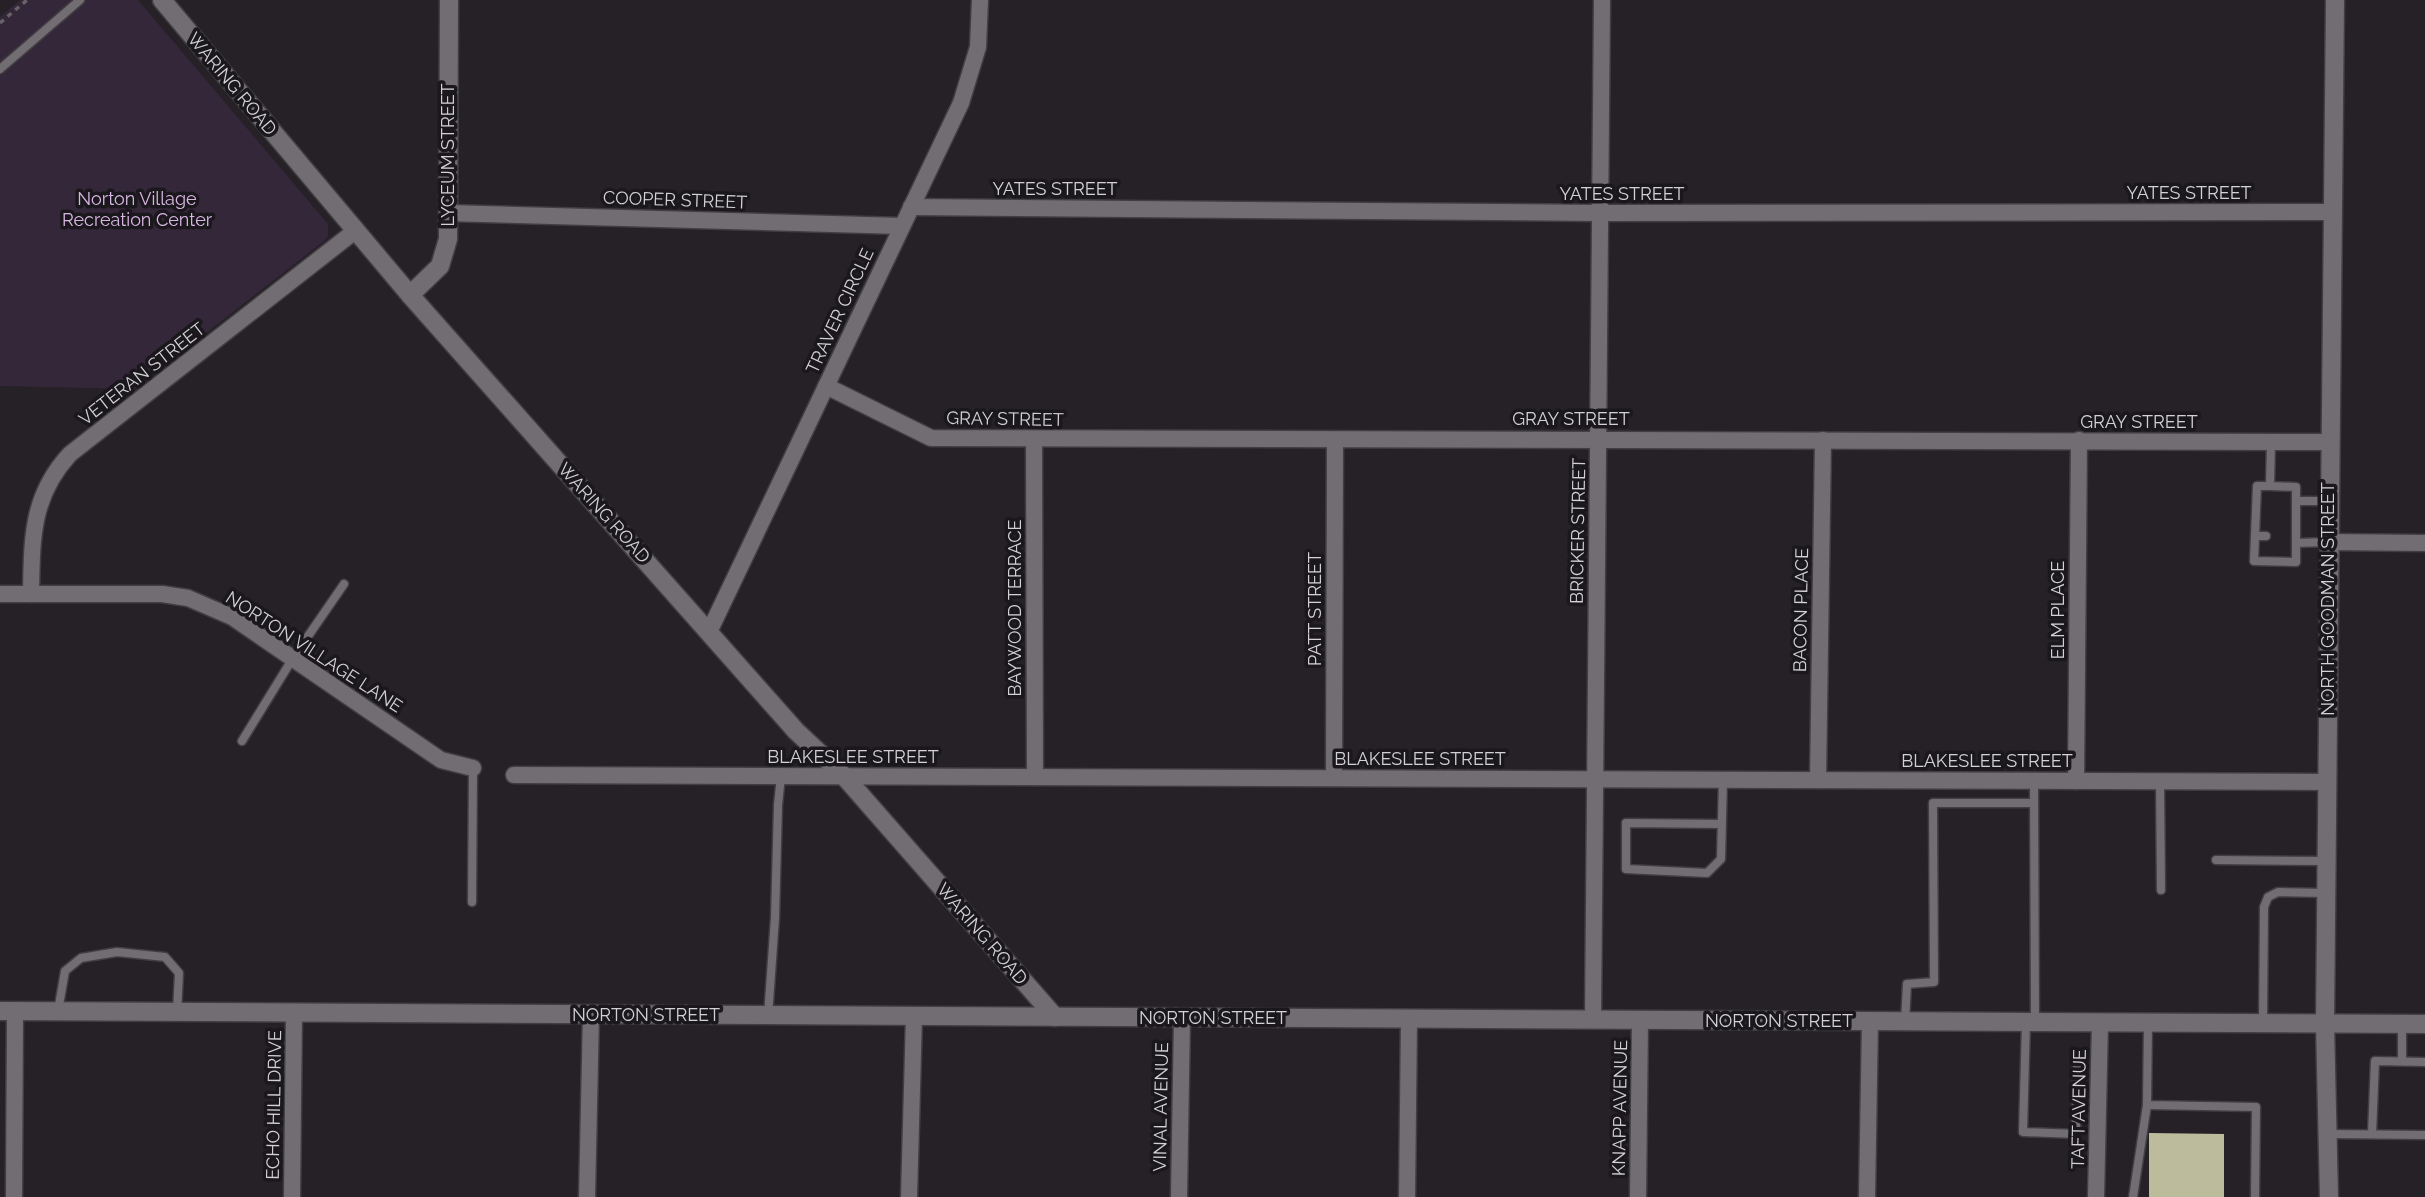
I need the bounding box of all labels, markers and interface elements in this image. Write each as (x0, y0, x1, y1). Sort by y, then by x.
street label: WARING ROAD (183, 28, 281, 139)
street label: LYCEUM STREET (437, 83, 458, 227)
street label: YATES STREET (992, 178, 1118, 199)
street label: YATES STREET (2126, 182, 2252, 203)
street label: YATES STREET (1559, 183, 1685, 204)
street label: COOPER STREET (603, 186, 747, 213)
park label: Norton Village Recreation Center (62, 188, 213, 230)
street label: TRAVER CIRCLE (801, 245, 878, 377)
street label: VETERAN STREET (75, 318, 209, 429)
street label: GRAY STREET (946, 407, 1064, 430)
street label: GRAY STREET (1512, 408, 1630, 429)
street label: GRAY STREET (2080, 411, 2198, 432)
street label: WARING ROAD (554, 458, 655, 567)
street label: BRICKER STREET (1566, 458, 1589, 604)
street label: NORTH GOODMAN STREET (2317, 482, 2338, 716)
street label: BAYWOOD TERRACE (1004, 520, 1025, 696)
street label: BACON PLACE (1789, 548, 1812, 672)
street label: PATT STREET (1304, 552, 1325, 666)
street label: ELM PLACE (2047, 561, 2068, 659)
street label: NORTON VILLAGE LANE (222, 587, 407, 717)
street label: BLAKESLEE STREET (767, 746, 939, 767)
street label: BLAKESLEE STREET (1334, 748, 1506, 769)
street label: BLAKESLEE STREET (1901, 750, 2073, 771)
street label: WARING ROAD (933, 879, 1032, 989)
street label: NORTON STREET (572, 1004, 720, 1025)
street label: NORTON STREET (1139, 1007, 1287, 1028)
street label: NORTON STREET (1705, 1010, 1853, 1031)
street label: ECHO HILL DRIVE (262, 1030, 285, 1180)
street label: KNAPP AVENUE (1608, 1040, 1631, 1176)
street label: VINAL AVENUE (1149, 1042, 1172, 1172)
street label: TAFT AVENUE (2067, 1049, 2090, 1169)

